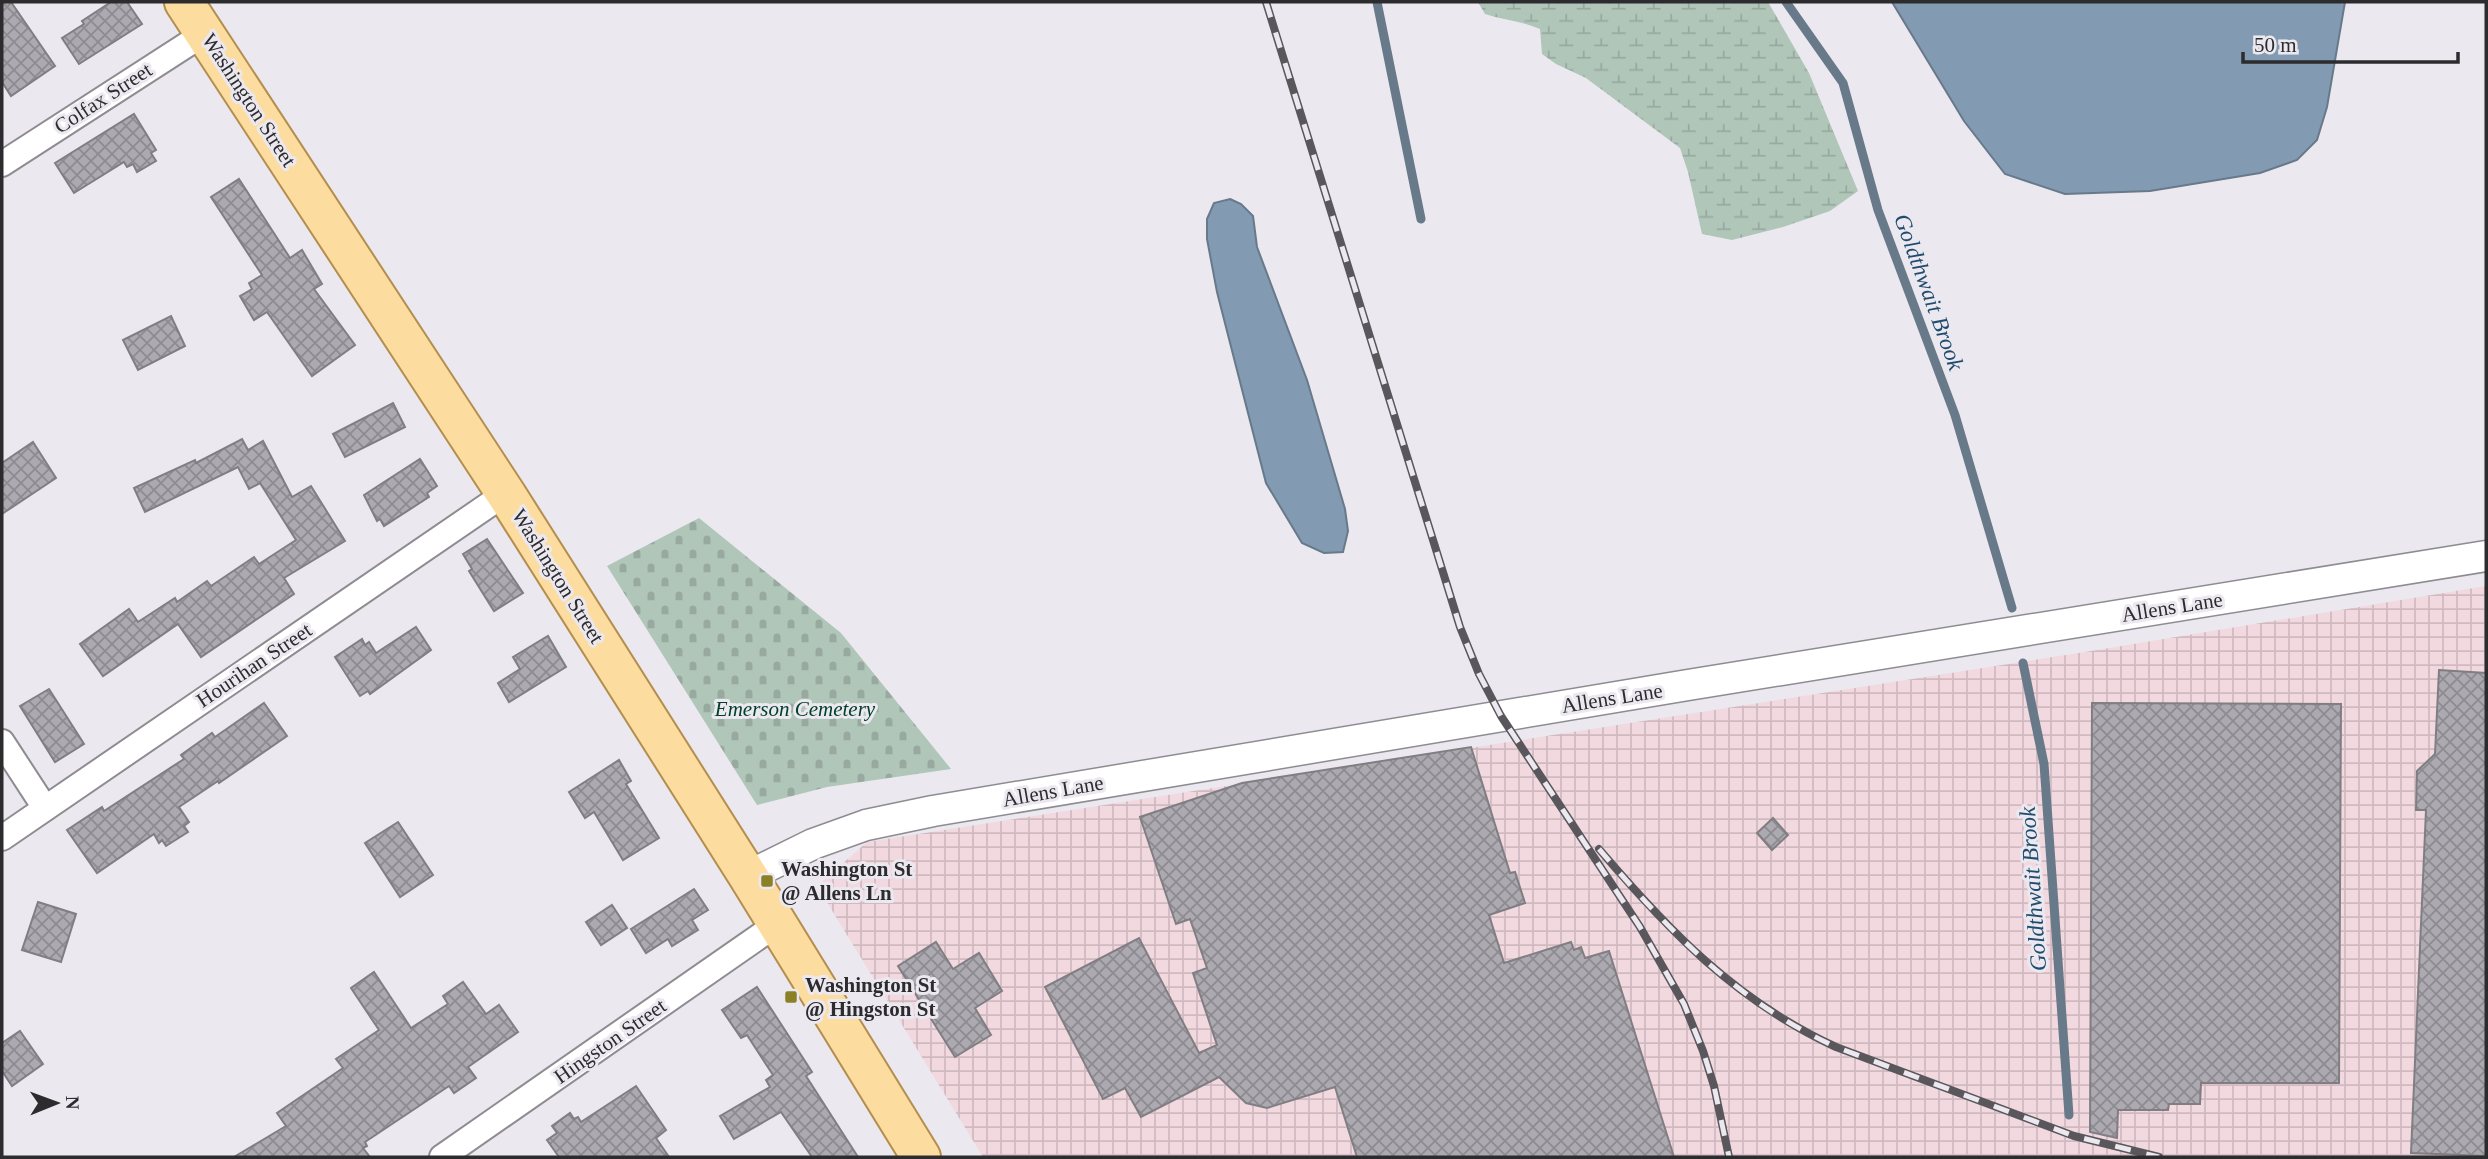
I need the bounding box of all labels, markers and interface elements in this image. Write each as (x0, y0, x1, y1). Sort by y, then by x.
scale bar (2243, 21, 2458, 65)
street label: Washington Street (197, 29, 301, 171)
text: 50 m (2254, 33, 2297, 57)
street label: Colfax Street (50, 58, 156, 138)
water label: Goldthwait Brook (1889, 210, 1969, 374)
street label: Washington Street (507, 504, 609, 648)
street label: Allens Lane (2120, 587, 2224, 627)
street label: Hourihan Street (192, 618, 316, 712)
street label: Allens Lane (1560, 678, 1664, 718)
park label: Emerson Cemetery (714, 697, 876, 721)
street label: Allens Lane (1001, 770, 1105, 812)
water label: Goldthwait Brook (2015, 805, 2051, 972)
place label: Washington St @ Allens Ln (781, 857, 912, 905)
marker: Washington St @ Allens Ln (759, 873, 775, 889)
place label: Washington St @ Hingston St (805, 973, 936, 1021)
marker: Washington St @ Hingston St (783, 989, 799, 1005)
street label: Hingston Street (549, 993, 671, 1088)
north arrow (21, 1068, 91, 1138)
text: N (62, 1096, 83, 1110)

